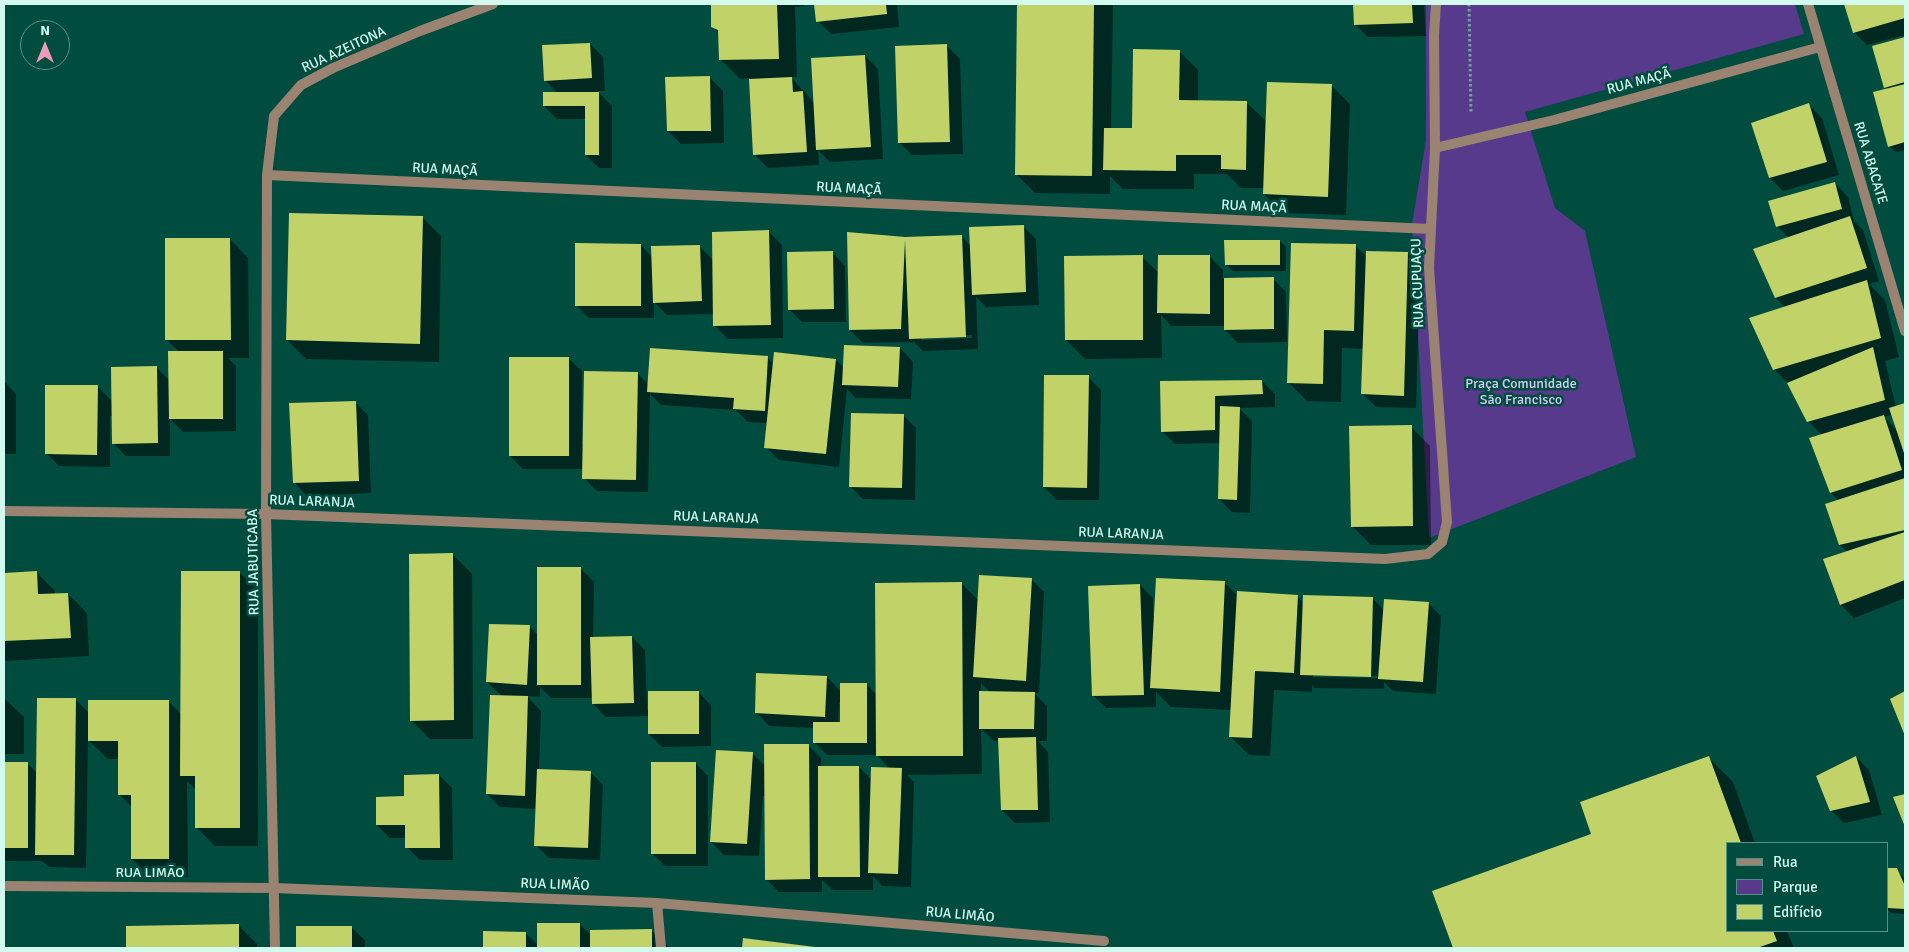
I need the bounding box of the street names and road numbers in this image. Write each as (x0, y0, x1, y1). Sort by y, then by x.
street label: RUA AZEITONA (299, 23, 389, 77)
street label: RUA MAÇÃ (1605, 65, 1673, 99)
street label: RUA ABACATE (1849, 120, 1891, 206)
street label: RUA MAÇÃ (412, 160, 478, 180)
street label: RUA MAÇÃ (816, 179, 882, 199)
street label: RUA MAÇÃ (1221, 197, 1287, 217)
street label: RUA CUPUAÇU (1408, 238, 1428, 328)
street label: RUA LARANJA (269, 492, 355, 512)
street label: RUA LARANJA (673, 508, 759, 528)
street label: RUA JABUTICABA (245, 509, 263, 615)
street label: RUA LARANJA (1078, 524, 1164, 544)
street label: RUA LIMÃO (115, 865, 185, 881)
street label: RUA LIMÃO (520, 875, 590, 895)
street label: RUA LIMÃO (925, 904, 995, 926)

